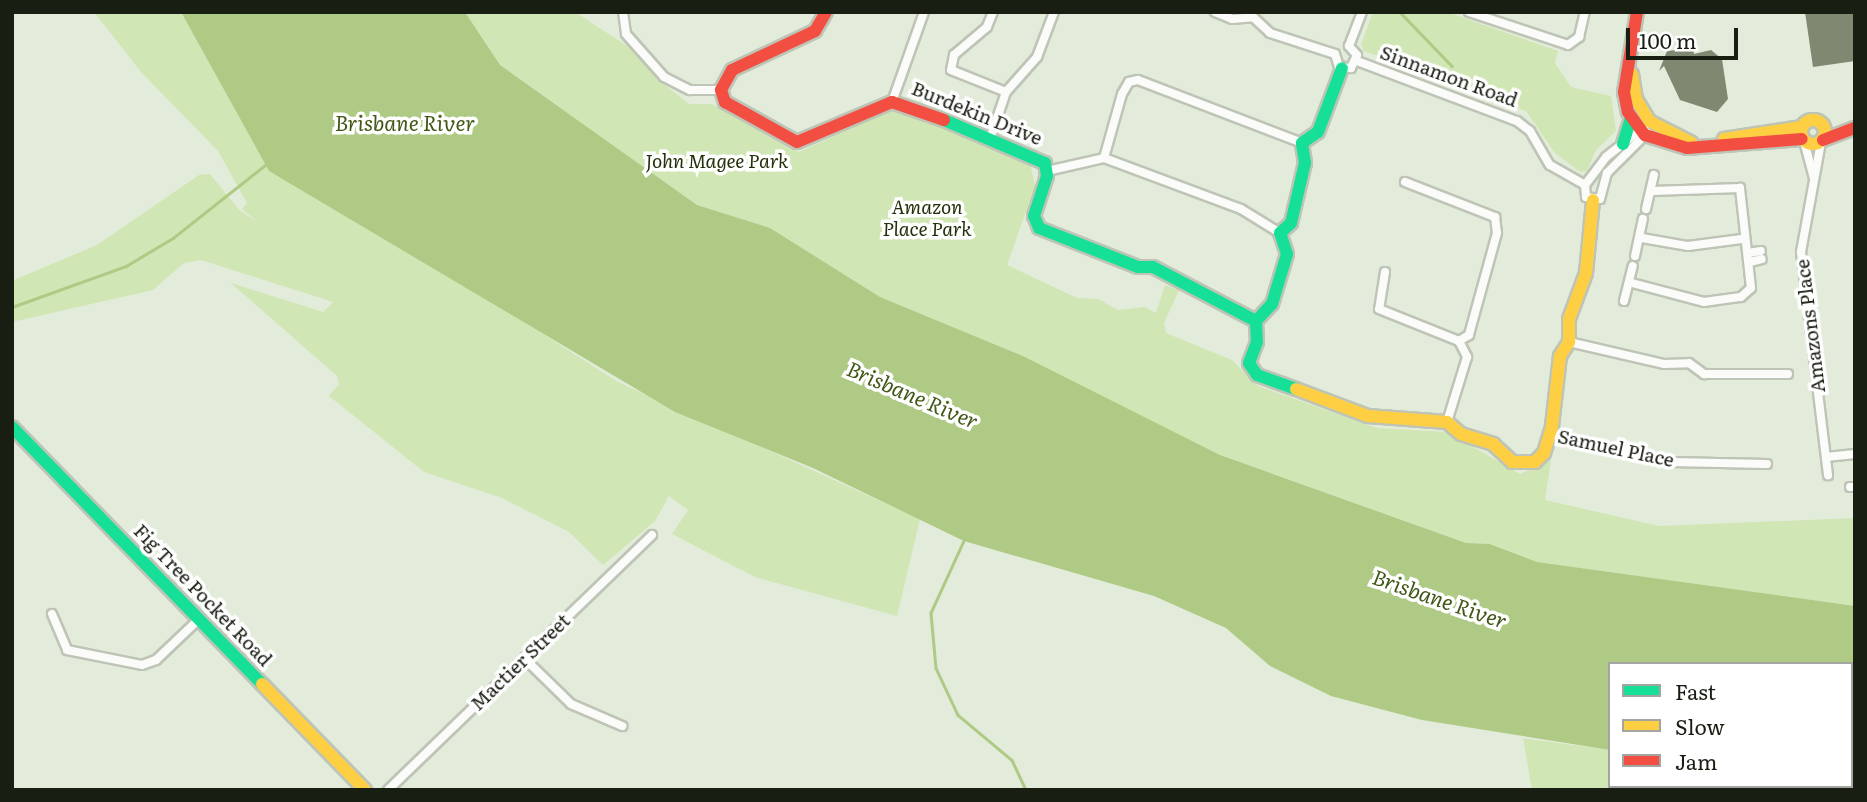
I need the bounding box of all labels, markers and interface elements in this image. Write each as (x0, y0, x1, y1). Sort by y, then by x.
scale bar (1629, 14, 1741, 58)
text: 100 m (1639, 24, 1696, 55)
street label: Sinnamon Road (1377, 41, 1521, 111)
street label: Burdekin Drive (908, 76, 1046, 150)
water label: Brisbane River (335, 109, 475, 135)
park label: John Magee Park (646, 150, 788, 172)
park label: Amazon Place Park (882, 196, 972, 240)
street label: Amazons Place (1790, 258, 1830, 394)
water label: Brisbane River (844, 355, 982, 433)
street label: Samuel Place (1556, 425, 1676, 471)
street label: Fig Tree Pocket Road (129, 519, 277, 671)
water label: Brisbane River (1370, 563, 1510, 633)
street label: Mactier Street (466, 609, 574, 715)
legend (1608, 662, 1853, 788)
text: Fast (1675, 675, 1716, 706)
text: Slow (1675, 710, 1725, 741)
text: Jam (1675, 745, 1717, 776)

